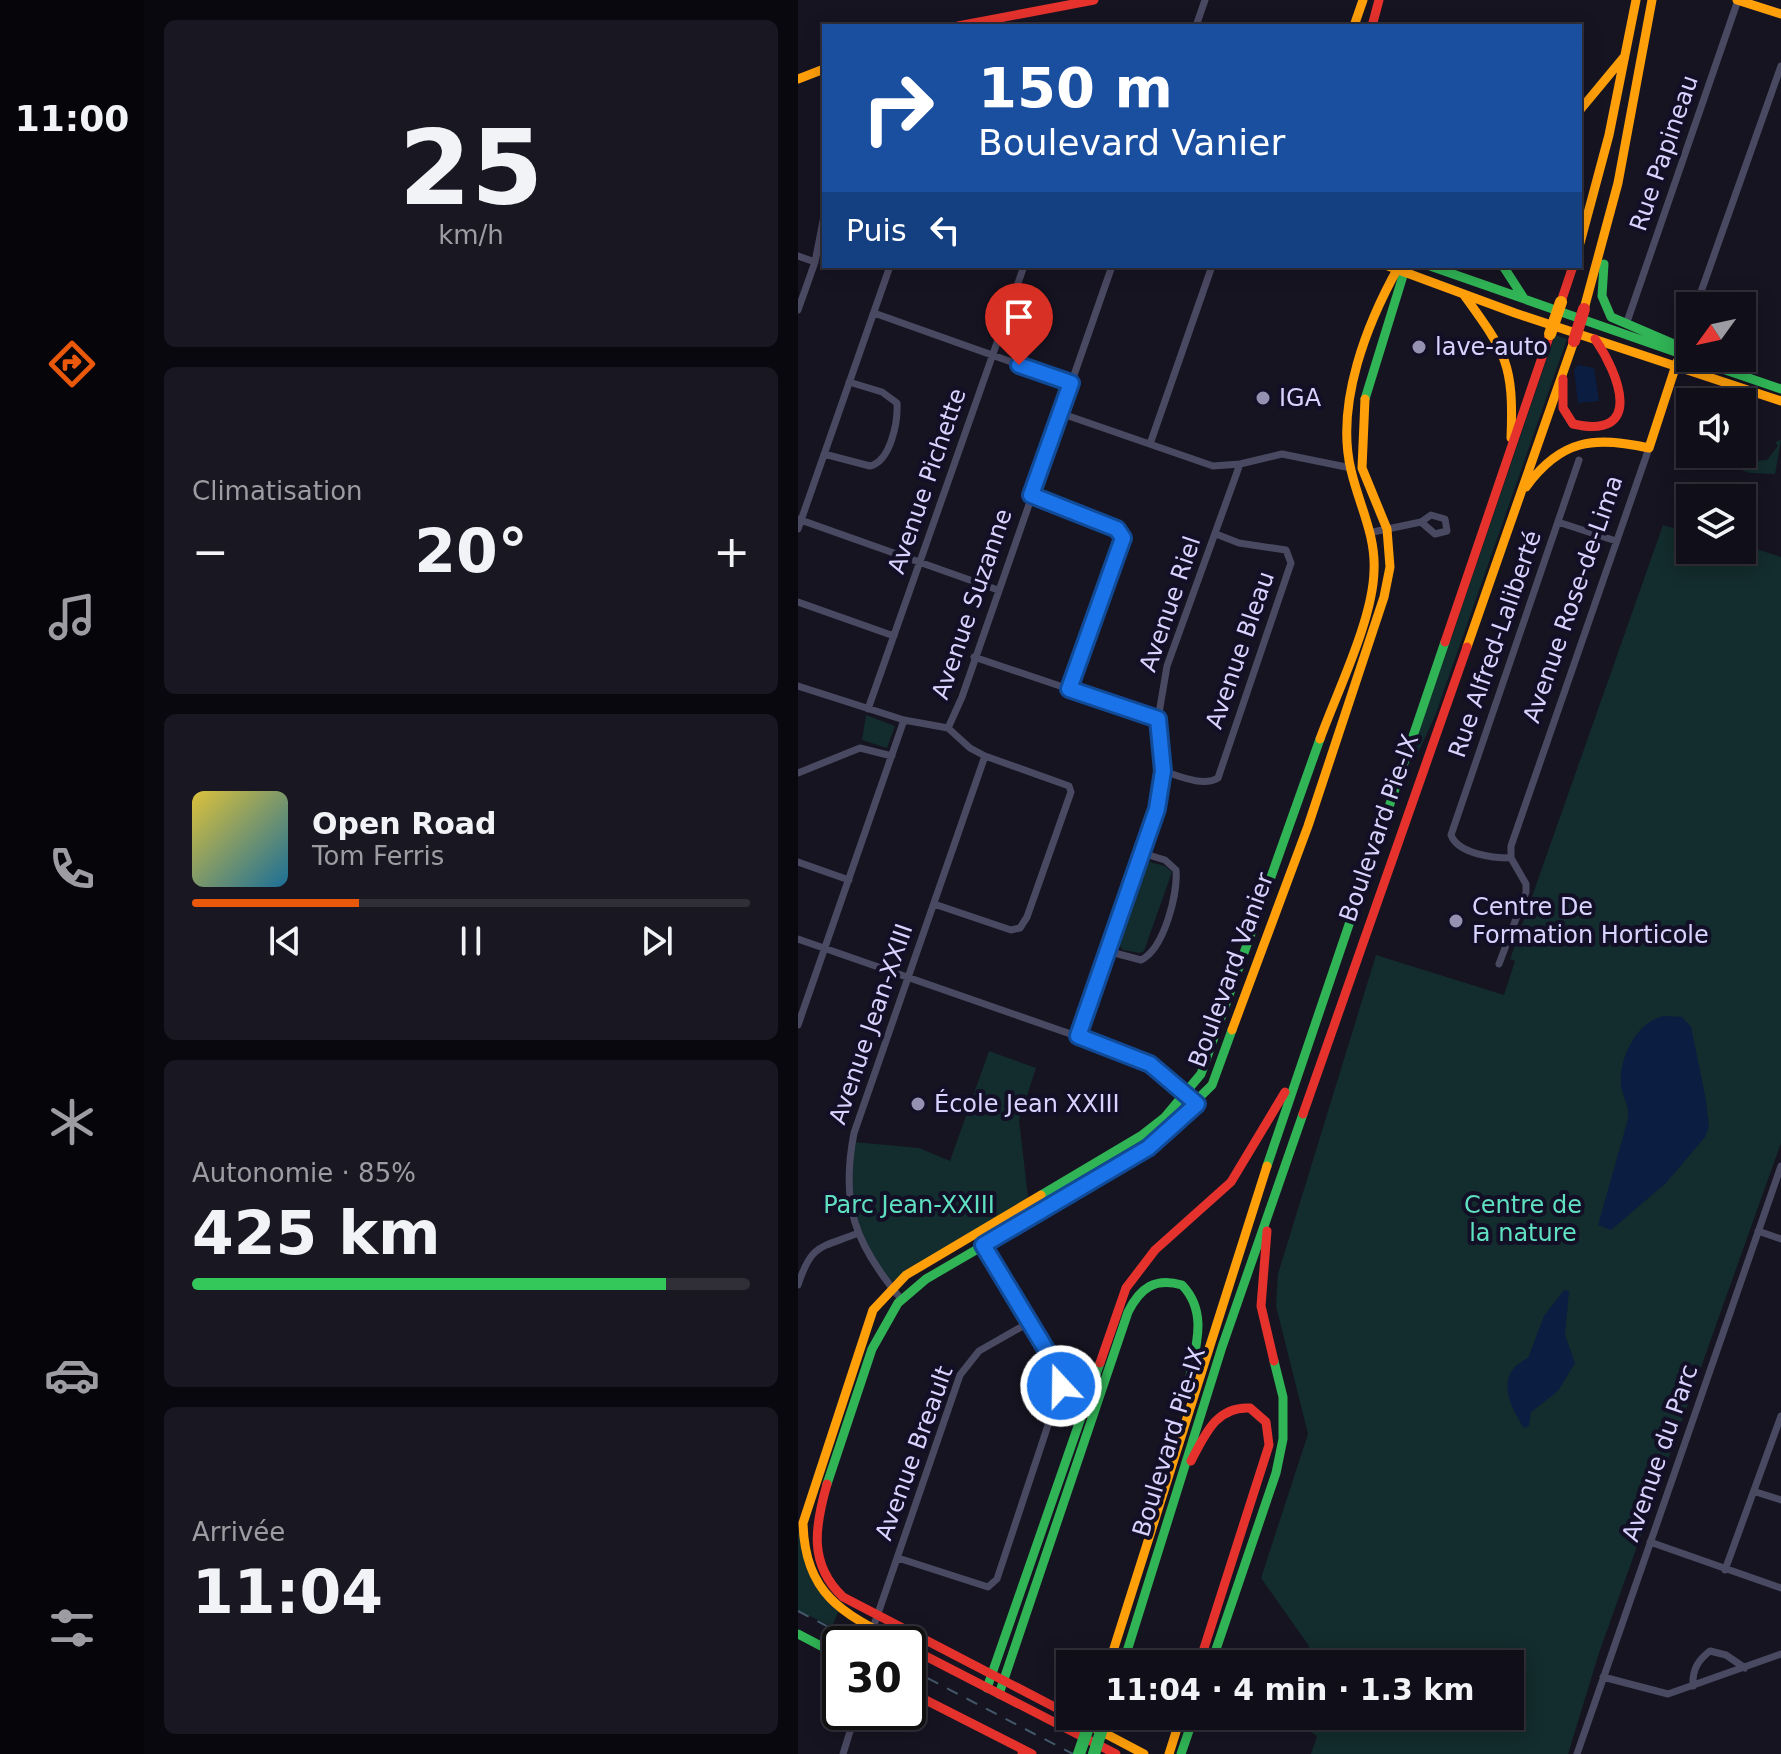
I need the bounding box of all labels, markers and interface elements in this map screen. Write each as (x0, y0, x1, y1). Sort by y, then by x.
text: 150 m (978, 55, 1173, 120)
icon: right (846, 56, 950, 160)
street label: Rue Papineau (1624, 71, 1704, 235)
text: 11:00 (15, 98, 129, 139)
text: 25 (399, 107, 543, 229)
text: Boulevard Vanier (978, 122, 1285, 163)
icon: left (923, 208, 967, 252)
text: Puis (846, 213, 907, 248)
text: km/h (438, 220, 504, 250)
pin (985, 283, 1053, 365)
north arrow (1676, 292, 1756, 372)
map controls (1676, 292, 1756, 564)
icon: arrive (997, 295, 1041, 339)
place label: lave-auto (1435, 333, 1548, 361)
icon: directions (44, 336, 100, 392)
marker: lave-auto (1410, 338, 1428, 356)
place label: IGA (1279, 384, 1322, 412)
street label: Avenue Pichette (882, 385, 972, 577)
button: sound (1676, 388, 1756, 468)
marker: IGA (1254, 389, 1272, 407)
street label: Avenue Rose-de-Lima (1517, 472, 1629, 726)
text: Climatisation (192, 476, 363, 506)
button: layers (1676, 484, 1756, 564)
street label: Avenue Suzanne (926, 505, 1018, 703)
text: 20° (414, 516, 528, 586)
text: − (192, 526, 229, 577)
text: + (713, 526, 750, 577)
street label: Rue Alfred-Laliberté (1443, 527, 1547, 761)
street label: Avenue Riel (1134, 533, 1206, 675)
street label: Avenue Bleau (1200, 568, 1280, 732)
icon: music (44, 589, 100, 645)
street label: Boulevard Pie-IX (1334, 731, 1424, 925)
text: Open Road (312, 806, 497, 841)
icon: phone (44, 841, 100, 897)
text: Tom Ferris (312, 841, 444, 871)
street label: Boulevard Vanier (1183, 869, 1279, 1071)
place label: Centre De Formation Horticole (1472, 893, 1709, 949)
marker: Centre De Formation Horticole (1447, 912, 1465, 930)
icon: previous (263, 919, 307, 963)
icon: pause (449, 919, 493, 963)
icon: next (635, 919, 679, 963)
street label: Avenue Jean-XXIII (824, 920, 918, 1128)
place label: École Jean XXIII (934, 1089, 1120, 1118)
icon: climate (44, 1094, 100, 1150)
marker: École Jean XXIII (909, 1095, 927, 1113)
text: Autonomie · 85% (192, 1158, 416, 1188)
park label: Parc Jean-XXIII (823, 1191, 995, 1219)
park label: Centre de la nature (1464, 1191, 1582, 1247)
text: 425 km (192, 1198, 441, 1268)
position arrow (1019, 1344, 1103, 1428)
street label: Boulevard Pie-IX (1127, 1344, 1211, 1540)
icon: car (44, 1347, 100, 1403)
street label: Avenue du Parc (1617, 1361, 1703, 1545)
street label: Avenue Breault (869, 1362, 959, 1544)
text: Arrivée (192, 1517, 285, 1547)
text: 11:04 (192, 1557, 383, 1627)
icon: filters (44, 1600, 100, 1656)
speed limit sign: 30 (822, 1626, 926, 1730)
text: 11:04 · 4 min · 1.3 km (1105, 1672, 1475, 1707)

